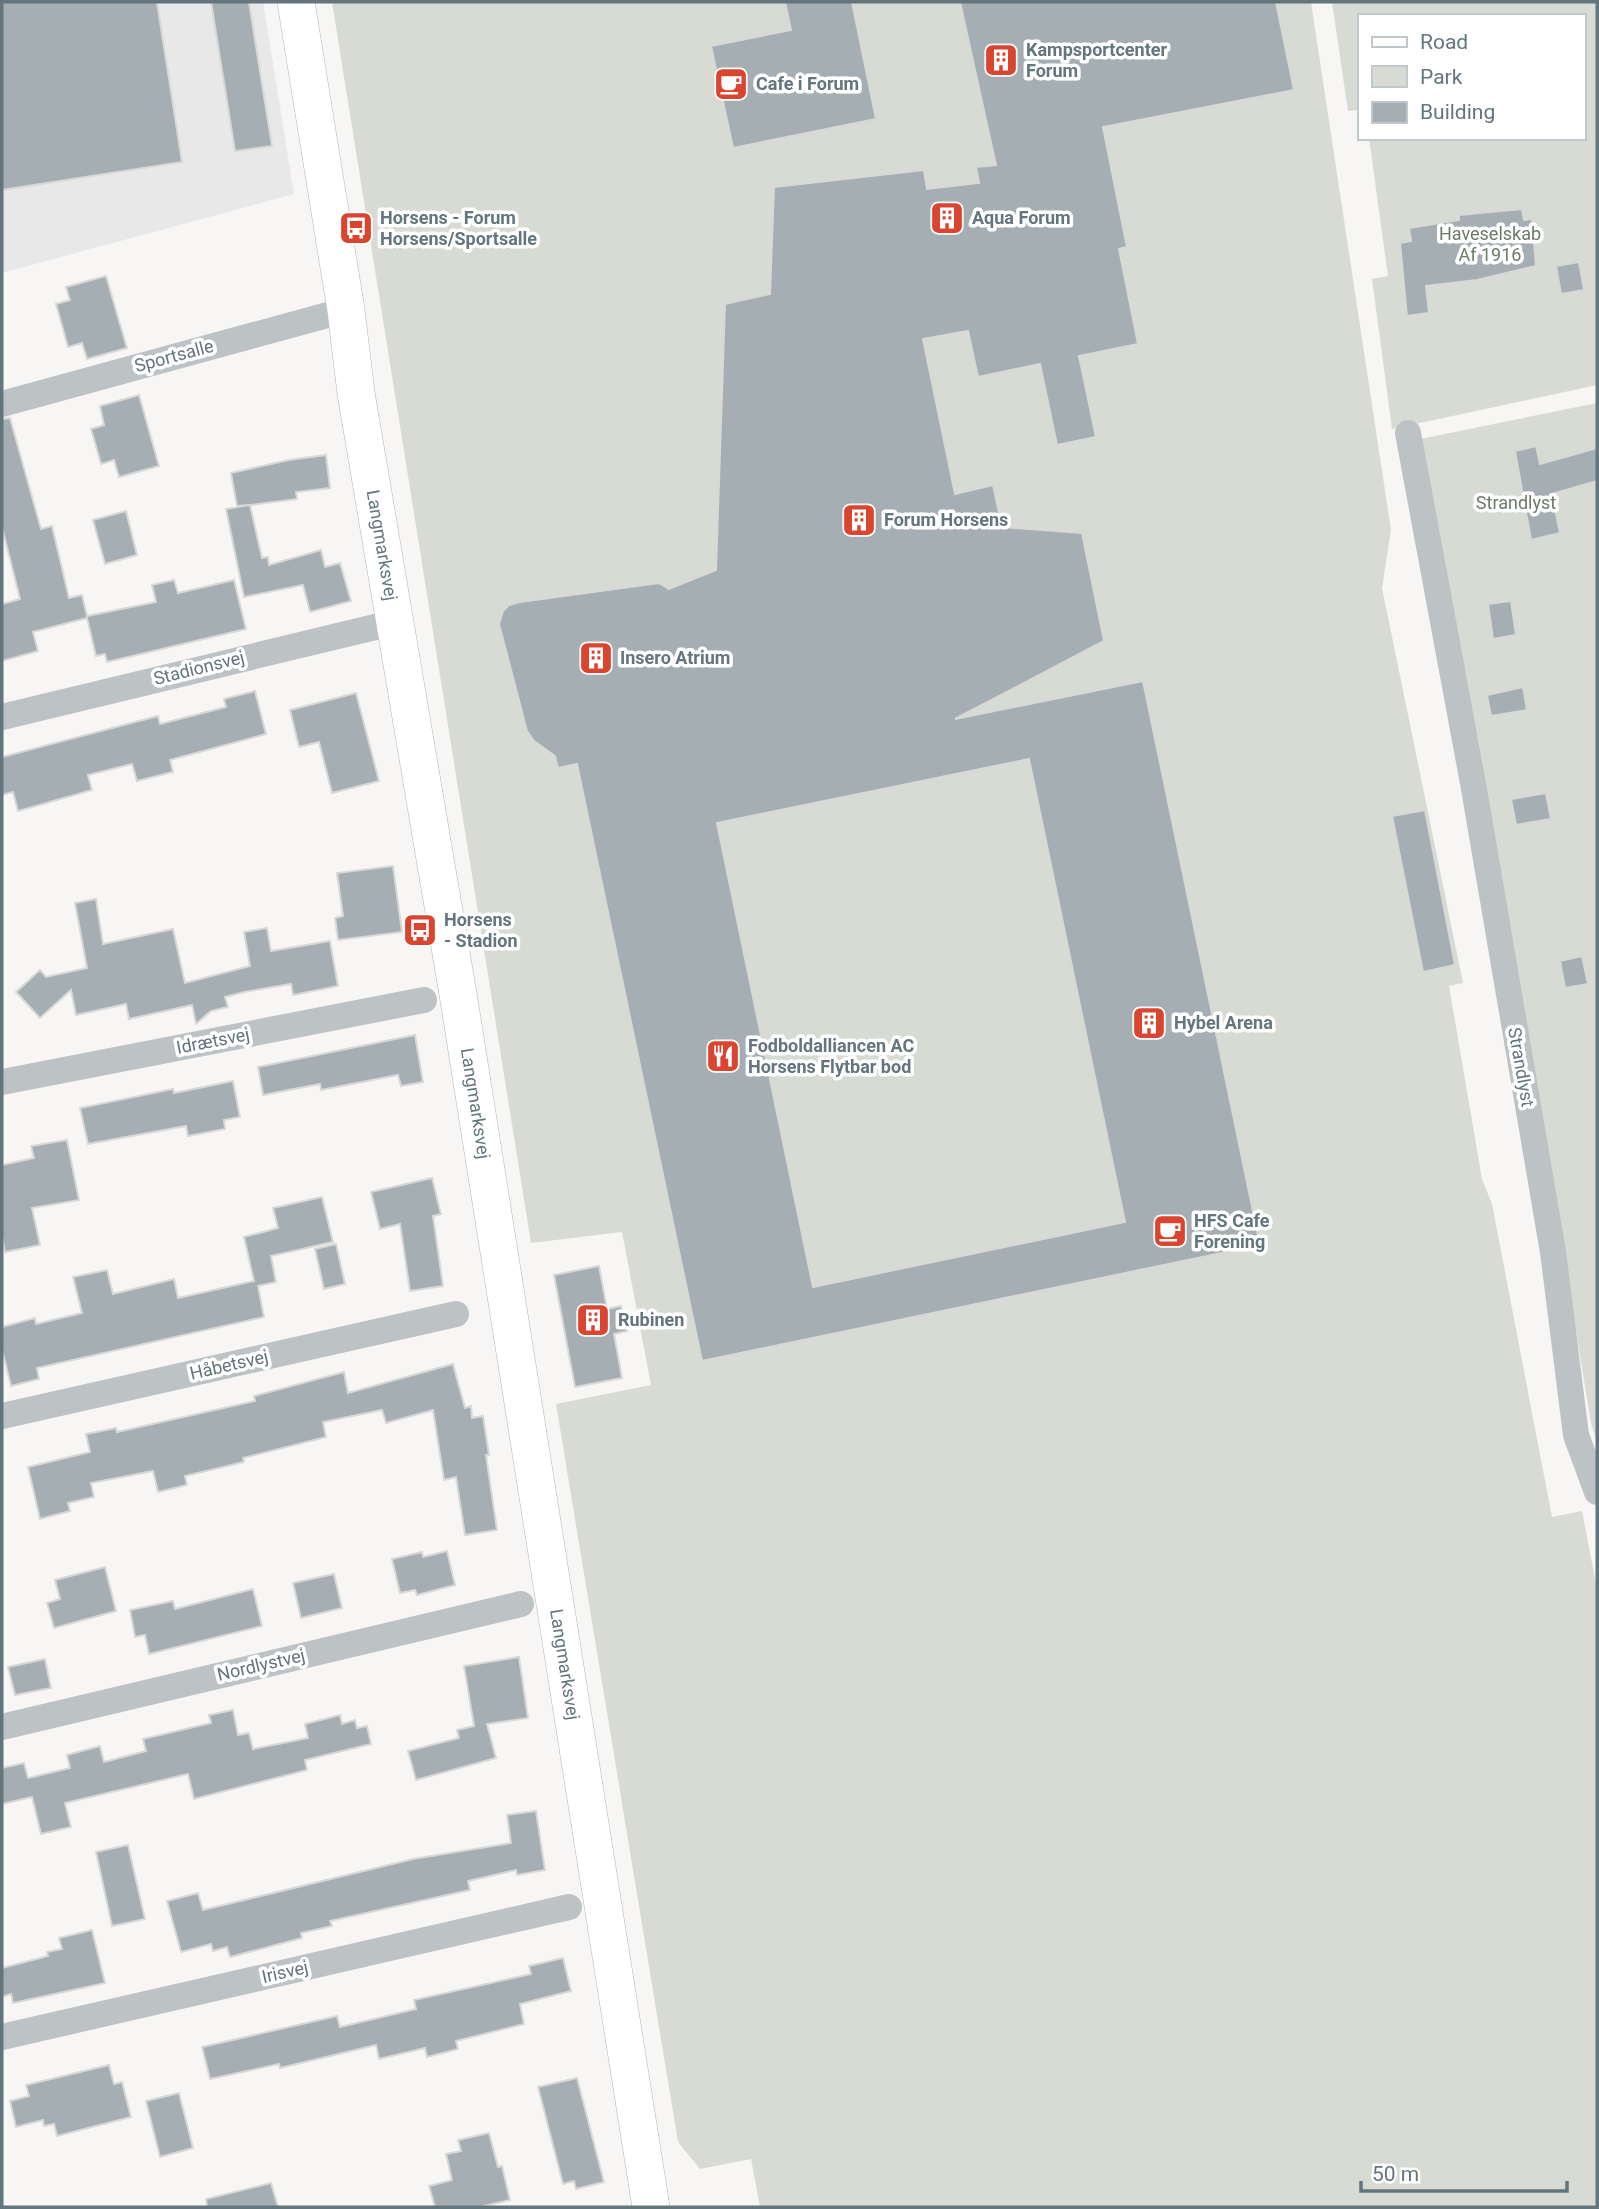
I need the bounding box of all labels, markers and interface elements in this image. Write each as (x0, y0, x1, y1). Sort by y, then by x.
legend (1358, 14, 1585, 140)
text: Road (1420, 30, 1468, 54)
place label: Kampsportcenter Forum (1026, 39, 1167, 81)
building icon: Kampsportcenter Forum (982, 41, 1020, 79)
cafe icon: Cafe i Forum (712, 65, 750, 103)
text: Park (1420, 65, 1463, 89)
place label: Cafe i Forum (756, 73, 859, 94)
text: Building (1420, 100, 1495, 124)
building icon: Aqua Forum (928, 199, 966, 237)
place label: Horsens - Forum Horsens/Sportsalle (380, 207, 537, 249)
place label: Aqua Forum (972, 207, 1071, 228)
bus stop icon: Horsens - Forum Horsens/Sportsalle (337, 209, 375, 247)
park label: Haveselskab Af 1916 (1439, 223, 1541, 265)
street label: Sportsalle (132, 335, 216, 376)
street label: Langmarksvej (363, 488, 402, 602)
park label: Strandlyst (1476, 492, 1556, 513)
building icon: Forum Horsens (840, 501, 878, 539)
place label: Forum Horsens (884, 509, 1008, 530)
building icon: Insero Atrium (577, 639, 615, 677)
street label: Stadionsvej (151, 646, 246, 689)
place label: Insero Atrium (620, 647, 730, 668)
place label: Horsens - Stadion (444, 909, 518, 951)
bus stop icon: Horsens - Stadion (401, 911, 439, 949)
building icon: Hybel Arena (1130, 1004, 1168, 1042)
place label: Hybel Arena (1174, 1012, 1273, 1033)
street label: Idrætsvej (175, 1023, 251, 1058)
street label: Strandlyst (1504, 1026, 1539, 1108)
place label: Fodboldalliancen AC Horsens Flytbar bod (748, 1035, 914, 1077)
restaurant icon: Fodboldalliancen AC Horsens Flytbar bod (704, 1037, 742, 1075)
street label: Langmarksvej (457, 1046, 495, 1160)
place label: HFS Cafe Forening (1194, 1210, 1270, 1252)
cafe icon: HFS Cafe Forening (1151, 1212, 1189, 1250)
building icon: Rubinen (574, 1301, 612, 1339)
place label: Rubinen (618, 1309, 684, 1330)
street label: Håbetsvej (188, 1345, 270, 1384)
street label: Langmarksvej (546, 1607, 584, 1721)
street label: Nordlystvej (215, 1644, 307, 1685)
street label: Irisvej (260, 1956, 310, 1987)
scale bar (1361, 2150, 1568, 2194)
text: 50 m (1372, 2162, 1419, 2186)

